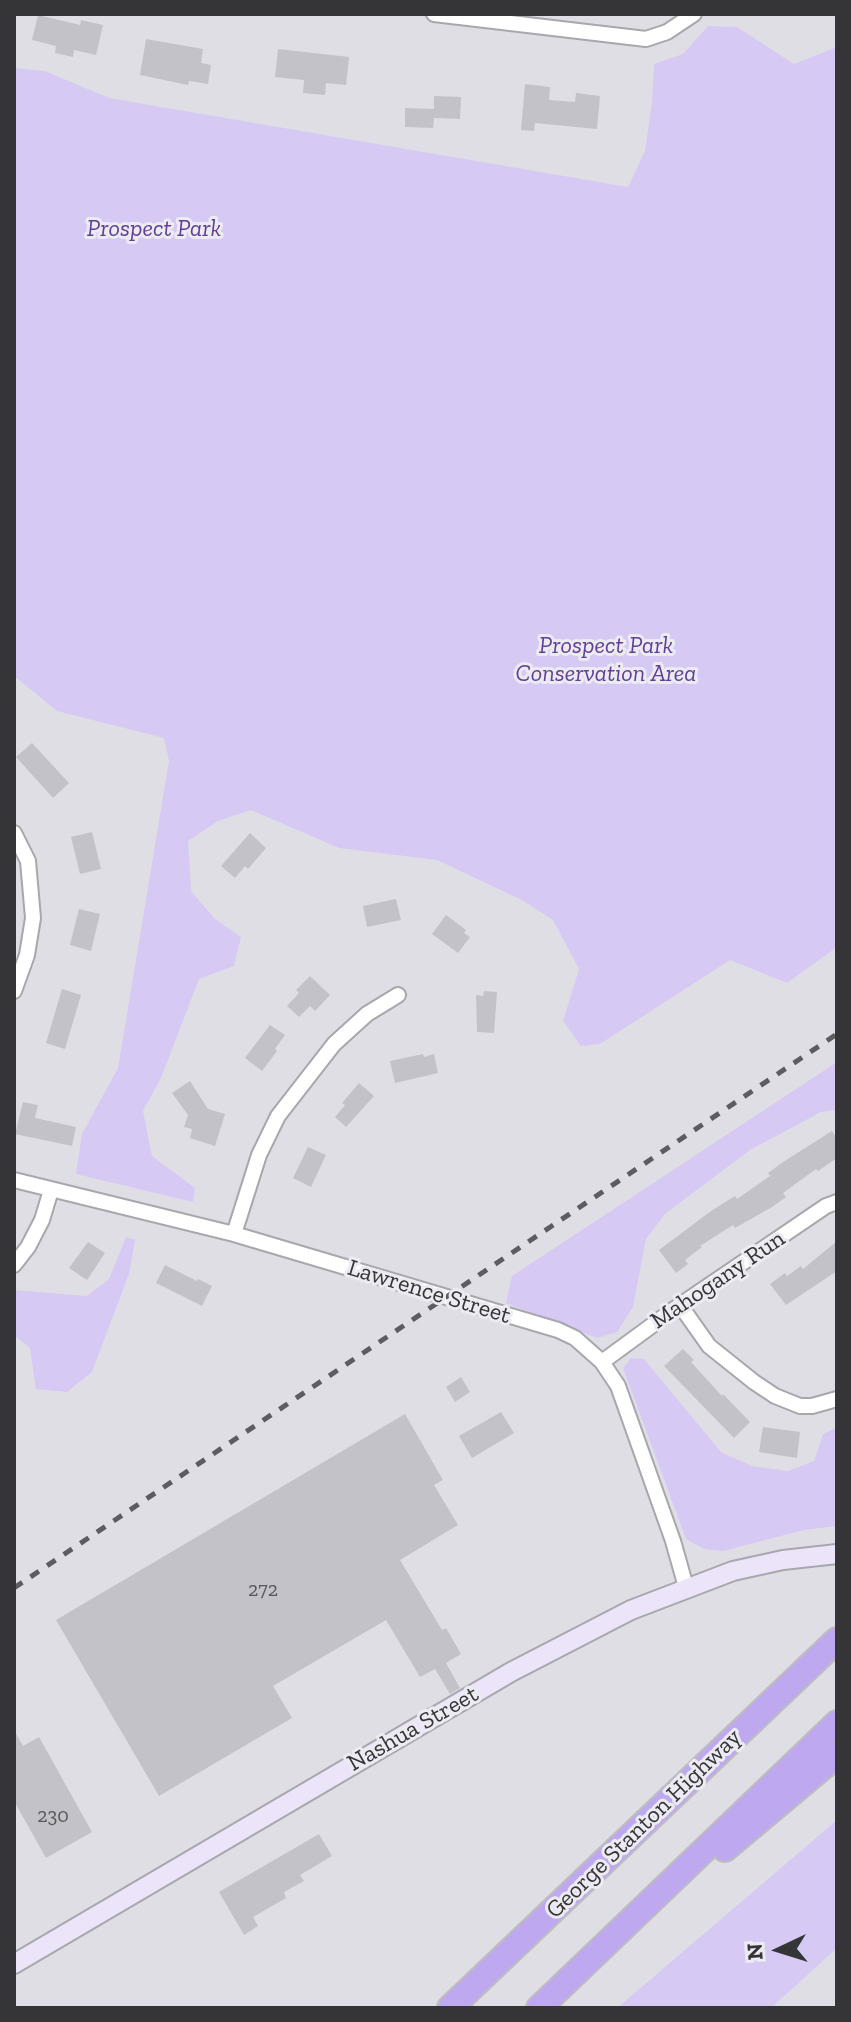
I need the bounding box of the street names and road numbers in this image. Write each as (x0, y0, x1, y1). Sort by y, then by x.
street label: Mahogany Run (645, 1224, 791, 1336)
street label: Lawrence Street (344, 1254, 514, 1330)
street label: Nashua Street (342, 1680, 484, 1778)
street label: George Stanton Highway (540, 1723, 748, 1925)

